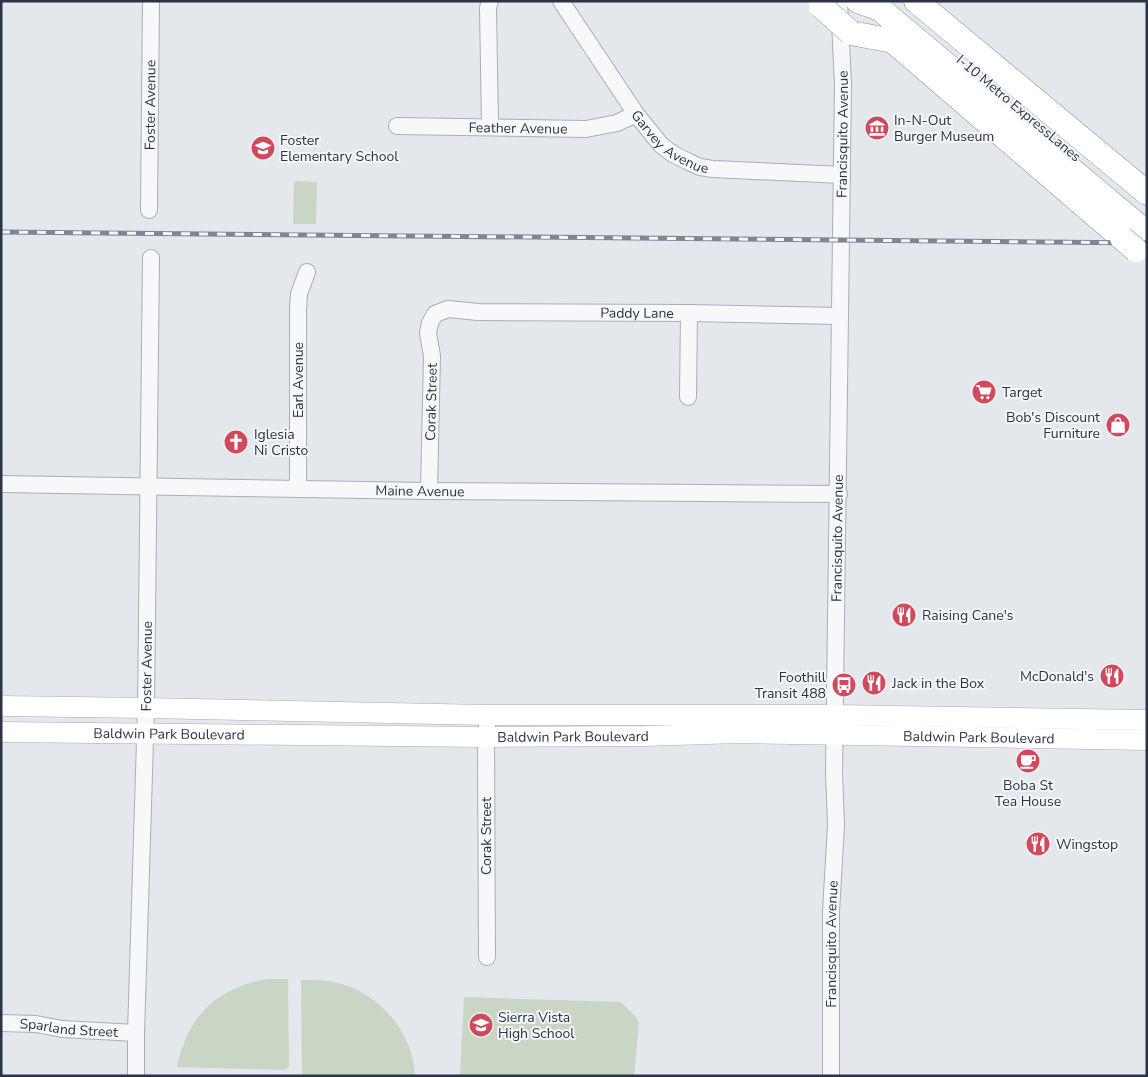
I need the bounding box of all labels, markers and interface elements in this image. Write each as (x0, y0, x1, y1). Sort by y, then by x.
street label: I-10 Metro ExpressLanes (952, 51, 1085, 166)
street label: Foster Avenue (141, 60, 160, 150)
street label: Francisquito Avenue (833, 70, 853, 198)
street label: Garvey Avenue (627, 106, 710, 178)
place label: In-N-Out Burger Museum (894, 111, 994, 146)
museum icon: In-N-Out Burger Museum (864, 115, 890, 141)
street label: Feather Avenue (468, 118, 568, 139)
place label: Foster Elementary School (280, 131, 399, 166)
school or university icon: Foster Elementary School (250, 135, 276, 161)
street label: Paddy Lane (600, 304, 674, 323)
street label: Earl Avenue (289, 342, 308, 418)
street label: Corak Street (421, 363, 442, 441)
supermarket icon: Target (971, 379, 997, 405)
place label: Target (1002, 383, 1042, 402)
place label: Bob's Discount Furniture (1006, 408, 1100, 443)
shop icon: Bob's Discount Furniture (1105, 412, 1131, 438)
place label: Iglesia Ni Cristo (254, 425, 308, 460)
church icon: Iglesia Ni Cristo (223, 429, 249, 455)
street label: Francisquito Avenue (827, 474, 848, 602)
street label: Maine Avenue (375, 481, 465, 501)
restaurant icon: Raising Cane's (891, 602, 917, 628)
place label: Raising Cane's (922, 606, 1014, 625)
street label: Foster Avenue (137, 621, 157, 711)
restaurant icon: McDonald's (1099, 663, 1125, 689)
place label: McDonald's (1020, 667, 1094, 686)
place label: Foothill Transit 488 (755, 668, 827, 703)
restaurant icon: Jack in the Box (861, 670, 887, 696)
bus stop icon: Foothill Transit 488 (831, 672, 857, 698)
place label: Jack in the Box (891, 674, 985, 693)
street label: Baldwin Park Boulevard (93, 724, 245, 745)
street label: Baldwin Park Boulevard (497, 727, 649, 747)
street label: Baldwin Park Boulevard (903, 727, 1055, 748)
cafe icon: Boba St Tea House (1015, 748, 1041, 774)
place label: Boba St Tea House (995, 776, 1061, 811)
street label: Corak Street (477, 797, 496, 875)
restaurant icon: Wingstop (1025, 831, 1051, 857)
place label: Wingstop (1056, 835, 1118, 854)
street label: Francisquito Avenue (822, 880, 843, 1008)
place label: Sierra Vista High School (498, 1008, 575, 1043)
school or university icon: Sierra Vista High School (468, 1012, 494, 1038)
street label: Sparland Street (19, 1015, 118, 1042)

